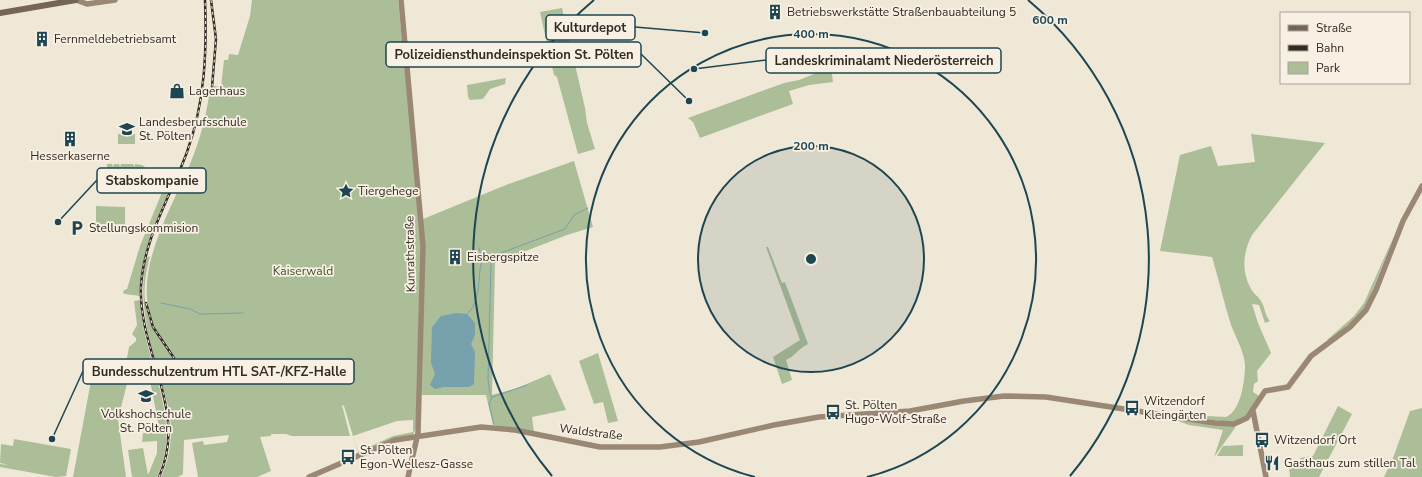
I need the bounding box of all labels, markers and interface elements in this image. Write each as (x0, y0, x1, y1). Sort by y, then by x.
building icon: Betriebswerkstätte Straßenbauabteilung 5 (766, 3, 784, 21)
place label: Betriebswerkstätte Straßenbauabteilung 5 (787, 4, 1016, 20)
text: 600 m (1032, 12, 1068, 28)
legend (1280, 12, 1410, 84)
callout: Kulturdepot (546, 15, 635, 40)
text: Kulturdepot (554, 19, 627, 37)
text: Straße (1316, 20, 1352, 36)
text: 400 m (793, 26, 829, 42)
building icon: Fernmeldebetriebsamt (33, 30, 51, 48)
place label: Fernmeldebetriebsamt (54, 31, 177, 47)
text: Bahn (1316, 40, 1344, 56)
callout: Polizeidiensthundeinspektion St. Pölten (386, 42, 641, 67)
text: Polizeidiensthundeinspektion St. Pölten (394, 46, 634, 64)
callout: Landeskriminalamt Niederösterreich (766, 48, 1001, 73)
text: Landeskriminalamt Niederösterreich (774, 52, 994, 70)
text: Park (1316, 60, 1341, 76)
shop icon: Lagerhaus (168, 82, 186, 100)
place label: Lagerhaus (189, 83, 245, 99)
place label: Landesberufsschule St. Pölten (139, 114, 247, 144)
school or university icon: Landesberufsschule St. Pölten (118, 120, 136, 138)
building icon: Hesserkaserne (61, 130, 79, 148)
text: 200 m (793, 138, 829, 154)
place label: Hesserkaserne (30, 148, 110, 164)
callout: Stabskompanie (97, 168, 206, 193)
text: Stabskompanie (106, 172, 199, 190)
place icon: Tiergehege (337, 182, 355, 200)
place label: Tiergehege (358, 183, 419, 199)
street label: Kunrathstraße (401, 215, 419, 293)
parking icon: Stellungskommision (68, 219, 86, 237)
place label: Stellungskommision (89, 220, 198, 236)
building icon: Eisbergspitze (446, 248, 464, 266)
place label: Eisbergspitze (467, 249, 539, 265)
centre of rings (804, 252, 818, 266)
park label: Kaiserwald (273, 263, 333, 279)
callout: Bundesschulzentrum HTL SAT-/KFZ-Halle (83, 359, 354, 384)
text: Bundesschulzentrum HTL SAT-/KFZ-Halle (92, 363, 346, 381)
school or university icon: Volkshochschule St. Pölten (137, 387, 155, 405)
place label: Witzendorf Kleingärten (1144, 393, 1206, 423)
place label: St. Pölten Hugo-Wolf-Straße (845, 397, 947, 427)
bus stop icon: Witzendorf Kleingärten (1123, 399, 1141, 417)
bus stop icon: St. Pölten Hugo-Wolf-Straße (824, 403, 842, 421)
place label: Volkshochschule St. Pölten (100, 406, 191, 436)
street label: Waldstraße (558, 420, 624, 444)
bus stop icon: Witzendorf Ort (1253, 431, 1271, 449)
place label: Witzendorf Ort (1274, 432, 1357, 448)
place label: St. Pölten Egon-Wellesz-Gasse (360, 442, 473, 472)
bus stop icon: St. Pölten Egon-Wellesz-Gasse (339, 448, 357, 466)
restaurant icon: Gasthaus zum stillen Tal (1263, 454, 1281, 472)
place label: Gasthaus zum stillen Tal (1284, 455, 1416, 471)

